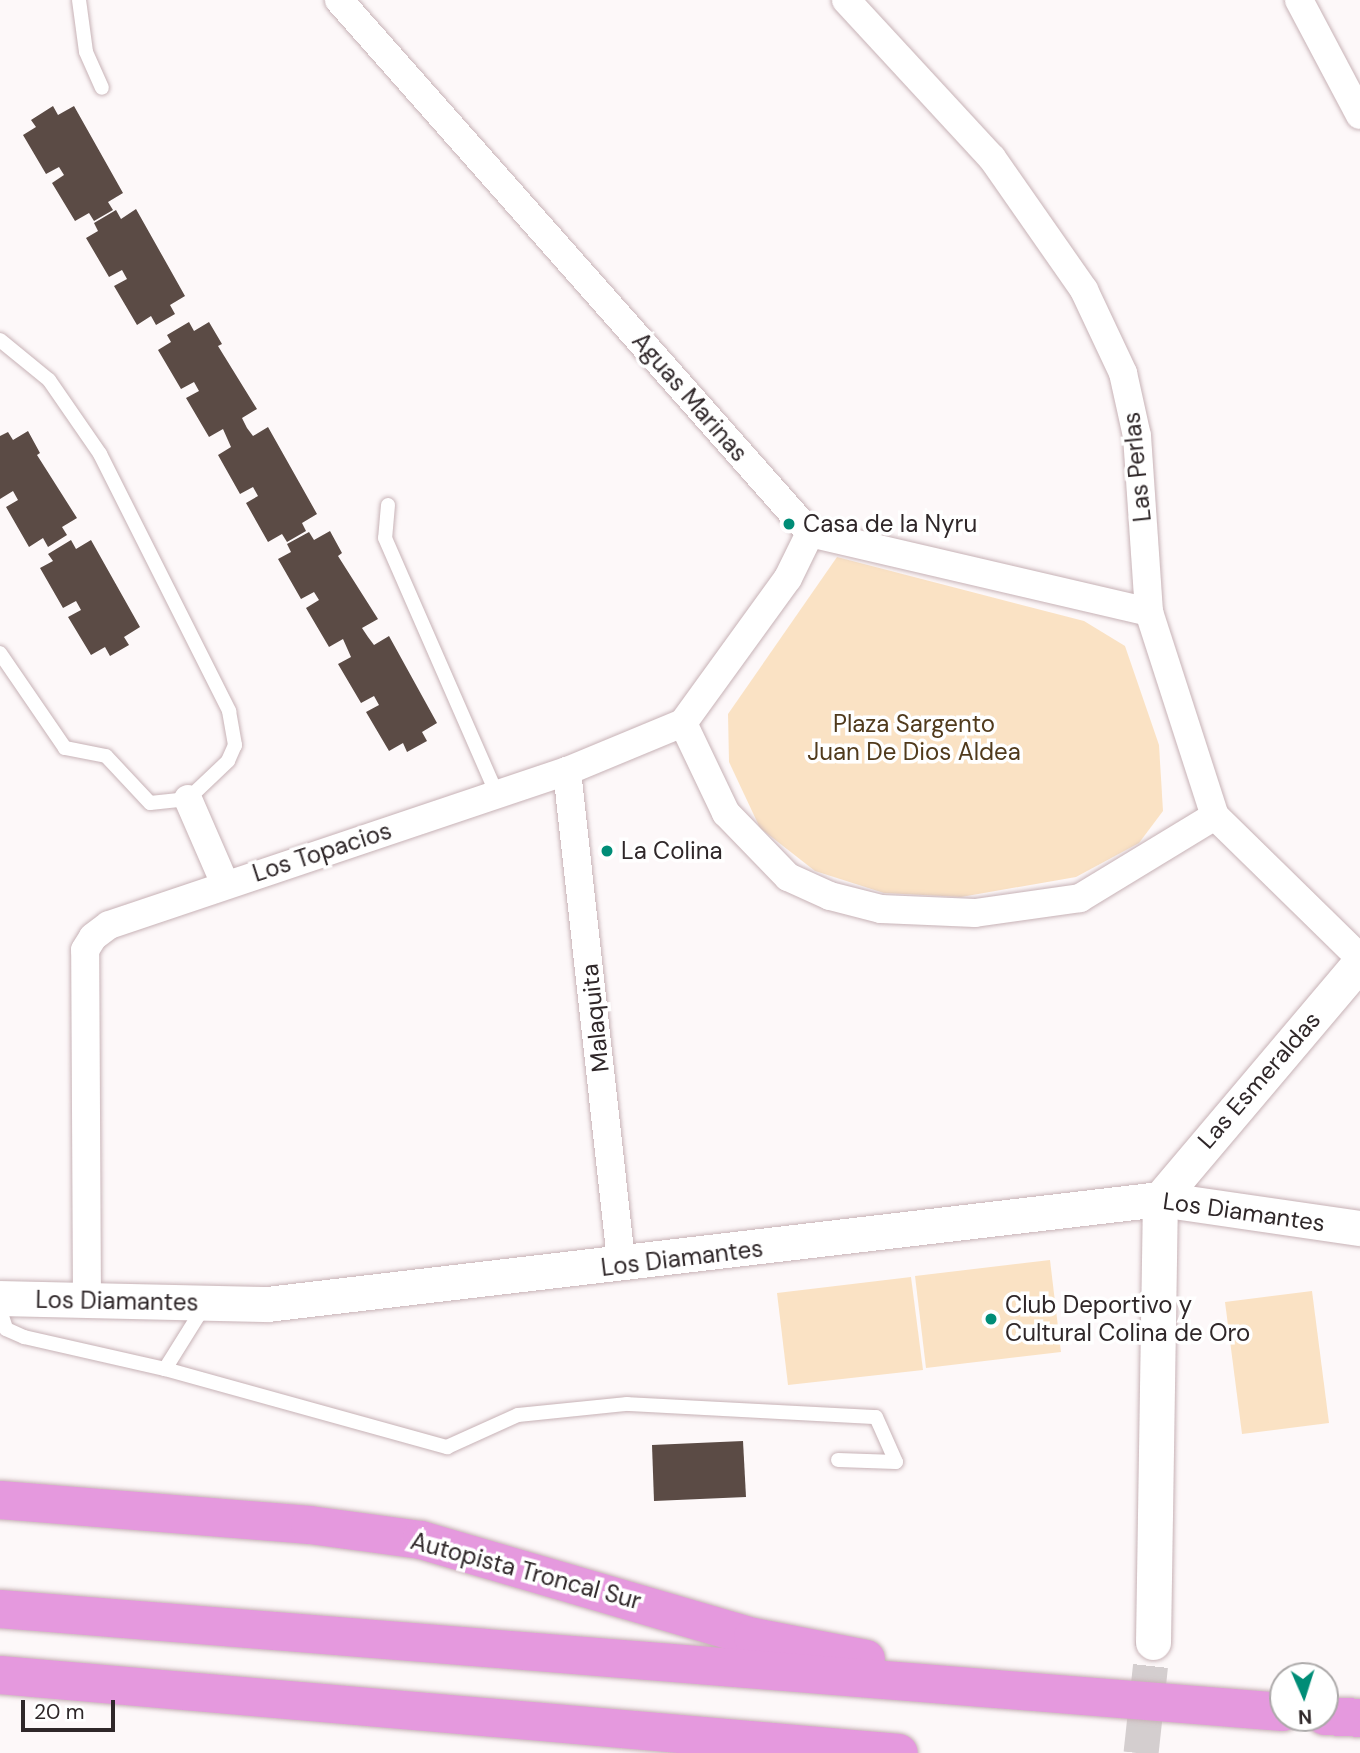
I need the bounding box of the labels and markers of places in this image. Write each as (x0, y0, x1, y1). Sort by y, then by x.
place label: Casa de la Nyru (803, 510, 977, 538)
marker: Casa de la Nyru (781, 516, 797, 532)
place label: La Colina (621, 837, 722, 865)
marker: La Colina (599, 843, 615, 859)
place label: Club Deportivo y Cultural Colina de Oro (1005, 1291, 1250, 1347)
marker: Club Deportivo y Cultural Colina de Oro (983, 1311, 999, 1327)

